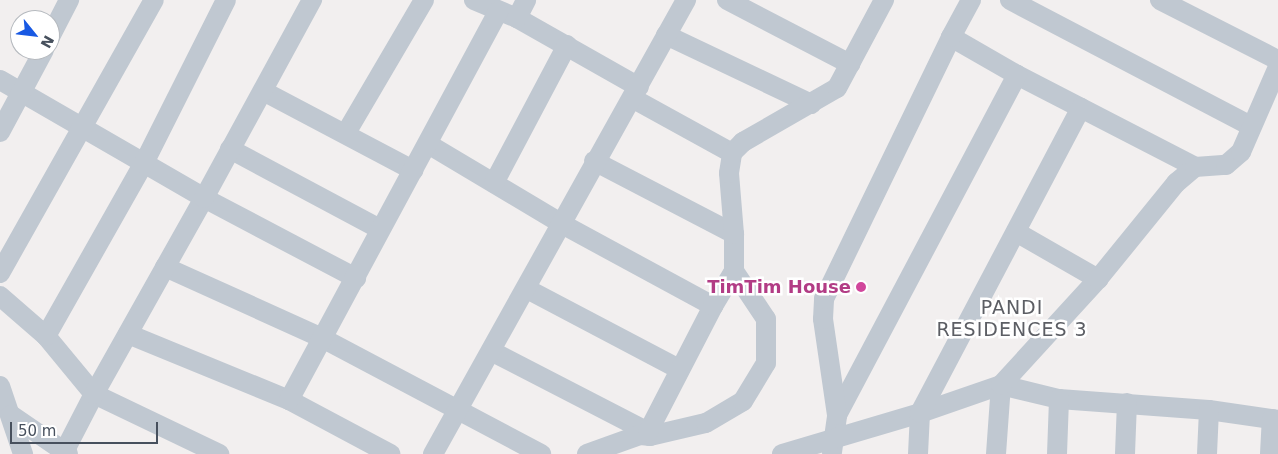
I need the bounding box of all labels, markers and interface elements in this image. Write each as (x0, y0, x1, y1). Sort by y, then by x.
north arrow (10, 10, 60, 60)
text: N (37, 33, 57, 51)
place label: TimTim House (707, 276, 851, 298)
marker: TimTim House (855, 281, 867, 293)
district label: PANDI RESIDENCES 3 (935, 297, 1089, 341)
scale bar (12, 412, 160, 444)
text: 50 m (18, 422, 56, 440)

